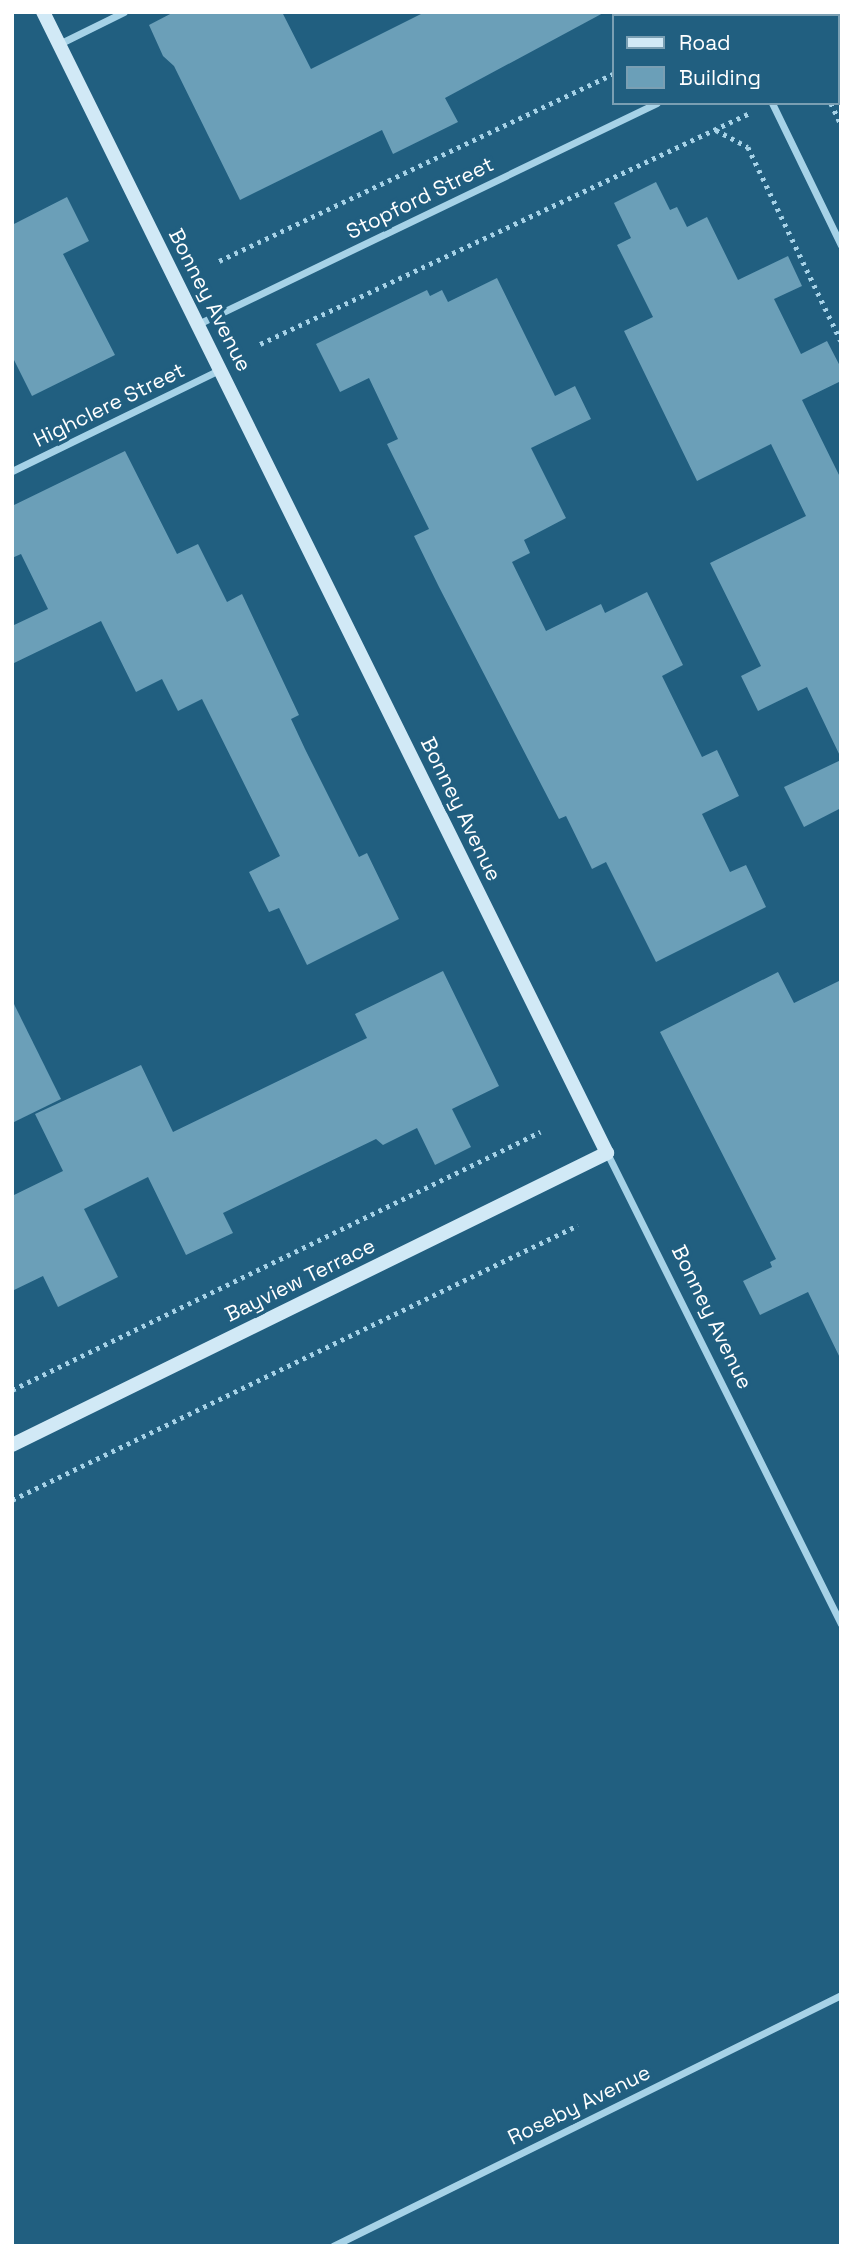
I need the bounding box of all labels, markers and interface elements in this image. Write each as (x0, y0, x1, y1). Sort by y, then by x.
legend (612, 14, 839, 105)
text: Road (679, 29, 731, 56)
text: Building (679, 64, 761, 91)
street label: Stopford Street (342, 151, 498, 245)
street label: Bonney Avenue (163, 224, 257, 376)
street label: Highclere Street (29, 358, 189, 452)
street label: Bonney Avenue (415, 733, 507, 885)
street label: Bayview Terrace (221, 1233, 379, 1327)
street label: Bonney Avenue (666, 1241, 758, 1393)
street label: Roseby Avenue (504, 2060, 654, 2150)

